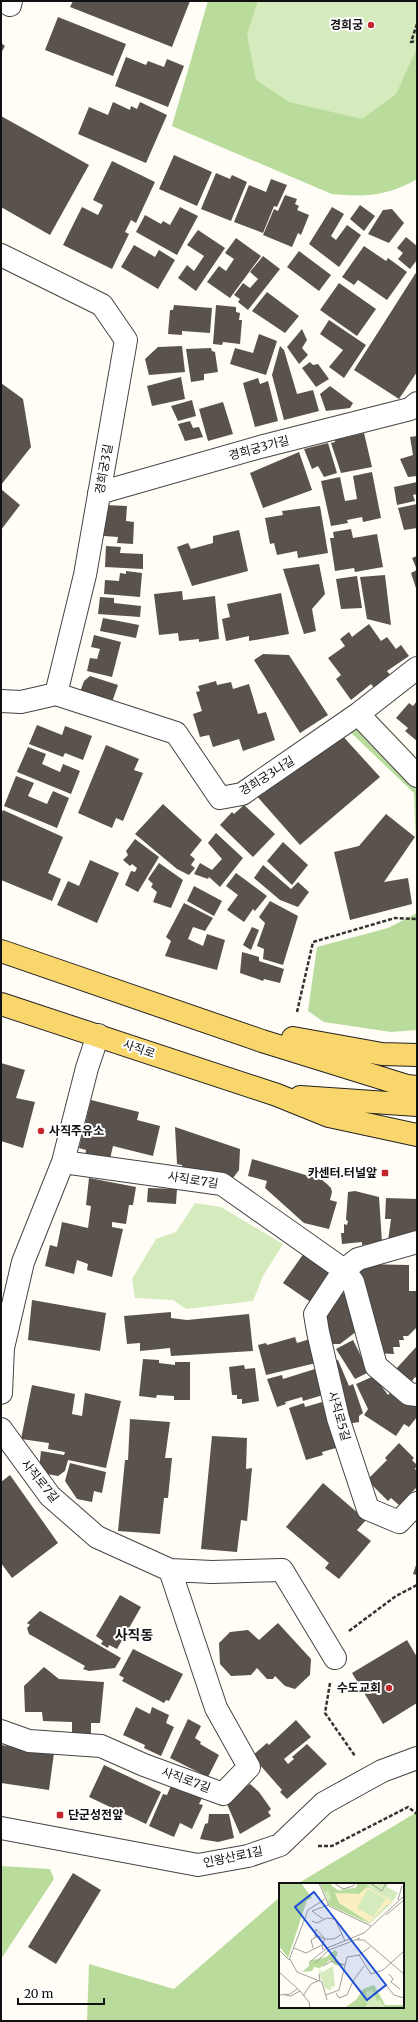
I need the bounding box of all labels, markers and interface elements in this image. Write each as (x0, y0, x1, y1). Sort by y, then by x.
place label: 경희궁 (330, 17, 363, 32)
marker: 경희궁 (366, 20, 376, 30)
street label: 경희궁3가길 (227, 432, 291, 463)
street label: 경희궁3길 (92, 442, 115, 495)
street label: 경희궁3나길 (236, 753, 297, 798)
street label: 사직로 (121, 1036, 157, 1061)
place label: 사직주유소 (49, 1123, 104, 1138)
marker: 사직주유소 (36, 1126, 46, 1136)
place label: 카센터.터널앞 (307, 1165, 377, 1180)
street label: 사직로7길 (167, 1168, 219, 1191)
marker: 카센터.터널앞 (380, 1168, 390, 1178)
street label: 사직로5길 (325, 1389, 354, 1443)
street label: 사직로7길 (19, 1456, 62, 1505)
district label: 사직동 (115, 1626, 153, 1644)
place label: 수도교회 (337, 1680, 381, 1695)
marker: 수도교회 (384, 1683, 394, 1693)
street label: 사직로7길 (160, 1764, 213, 1795)
place label: 단군성전앞 (68, 1807, 123, 1822)
marker: 단군성전앞 (55, 1810, 65, 1820)
street label: 인왕산로1길 (202, 1843, 264, 1870)
inset map (279, 1883, 404, 2008)
scale bar (18, 1980, 104, 2006)
text: 20 m (24, 1986, 53, 2001)

